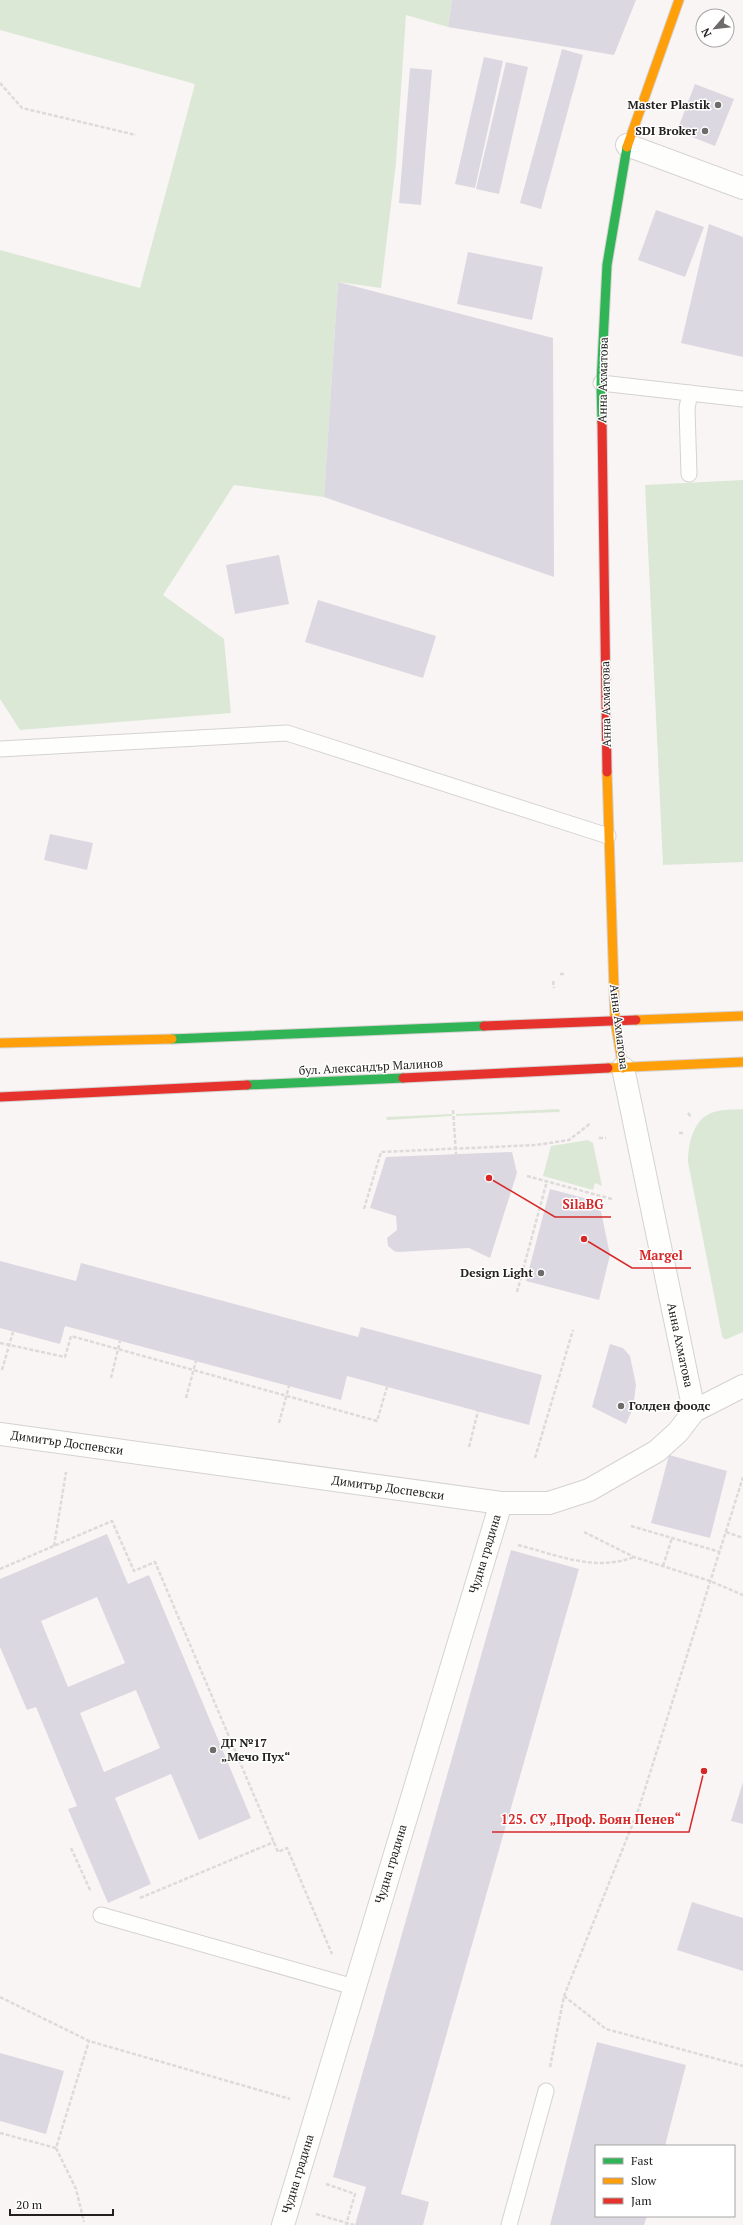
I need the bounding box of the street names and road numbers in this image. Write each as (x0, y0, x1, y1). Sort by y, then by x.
street label: Анна Ахматова (594, 337, 611, 423)
street label: Анна Ахматова (597, 661, 614, 747)
street label: Анна Ахматова (607, 983, 632, 1070)
street label: бул. Александър Малинов (298, 1055, 444, 1078)
street label: Анна Ахматова (664, 1301, 697, 1388)
street label: Димитър Доспевски (10, 1427, 124, 1458)
street label: Димитър Доспевски (331, 1472, 445, 1503)
street label: Чудна градина (465, 1512, 504, 1595)
street label: Чудна градина (371, 1822, 410, 1905)
street label: Чудна градина (278, 2132, 317, 2215)

